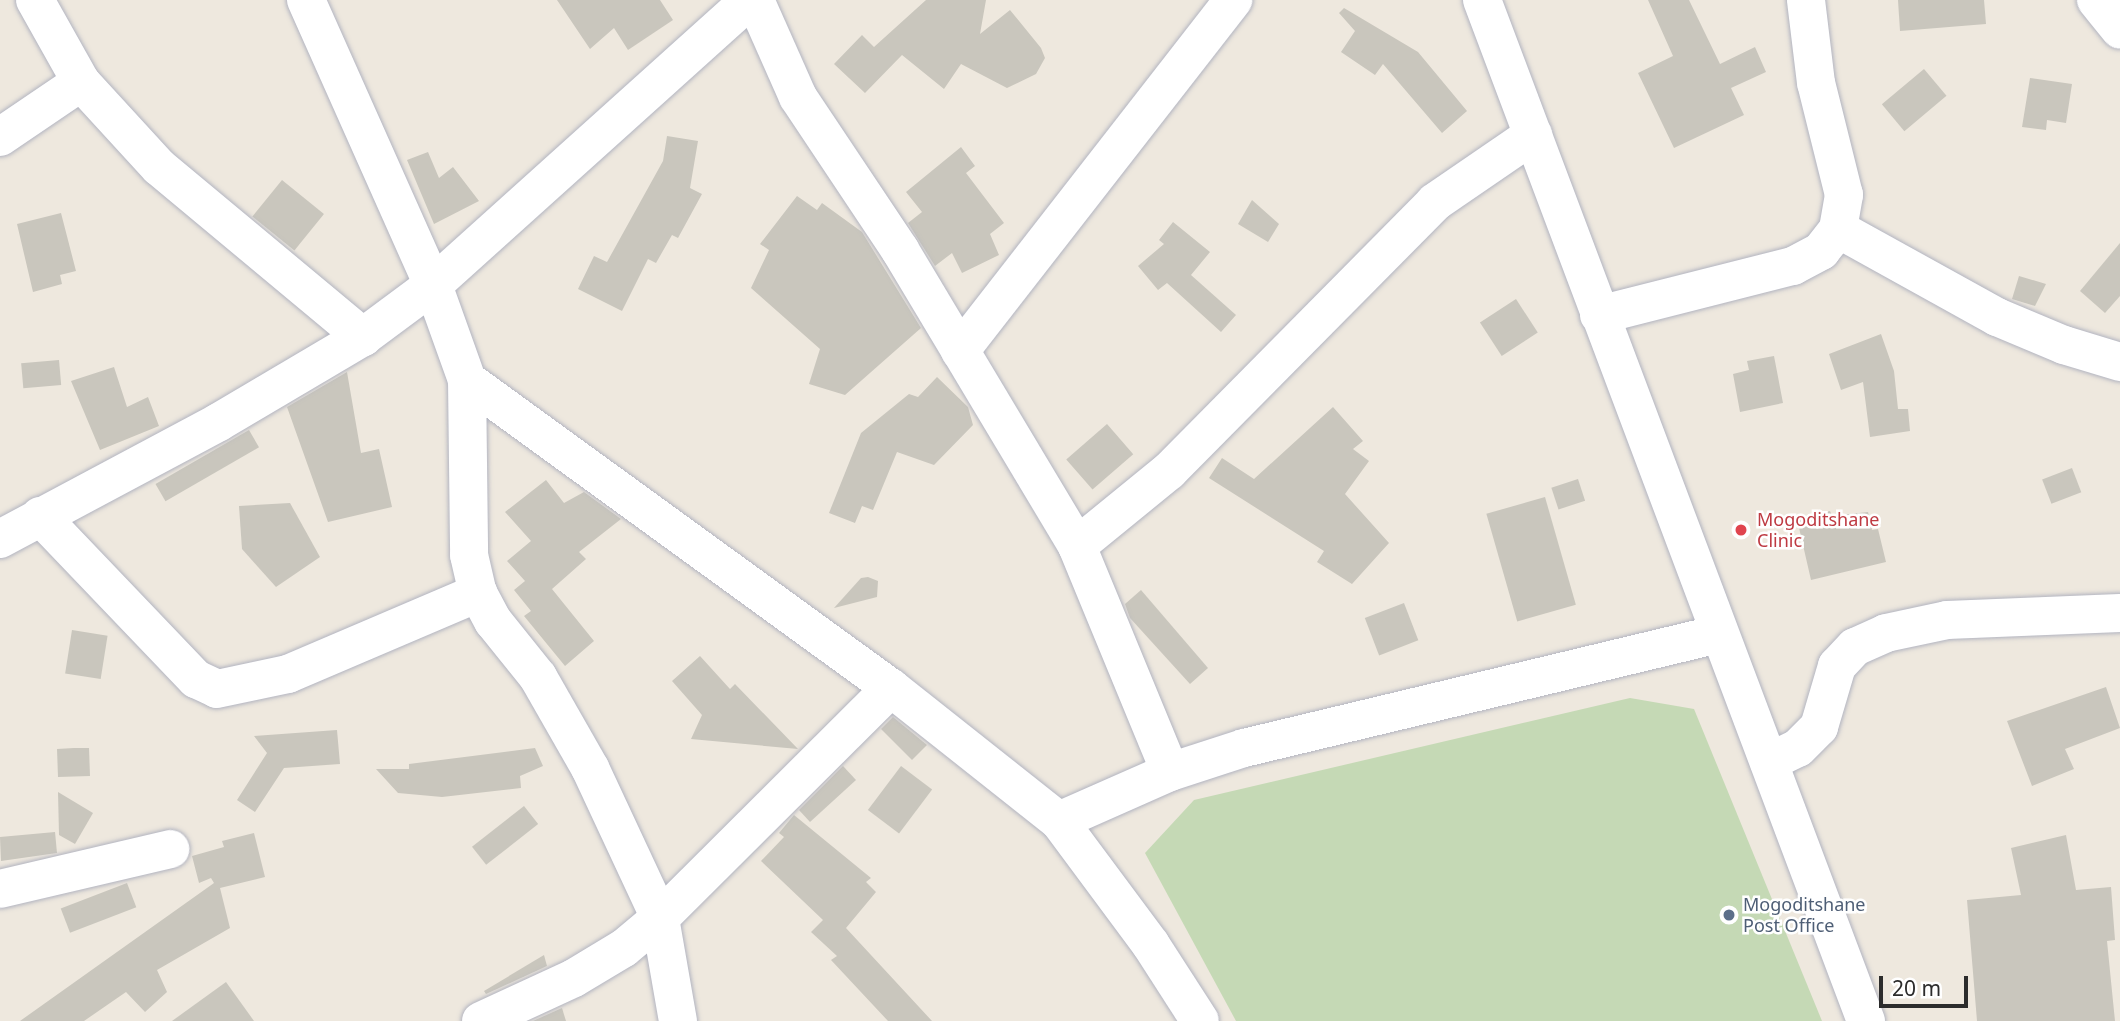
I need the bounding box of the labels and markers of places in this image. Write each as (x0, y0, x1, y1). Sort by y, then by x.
place label: Mogoditshane Clinic (1757, 509, 1880, 552)
marker: Mogoditshane Clinic (1731, 520, 1751, 540)
place label: Mogoditshane Post Office (1743, 894, 1866, 936)
marker: Mogoditshane Post Office (1721, 907, 1737, 923)

